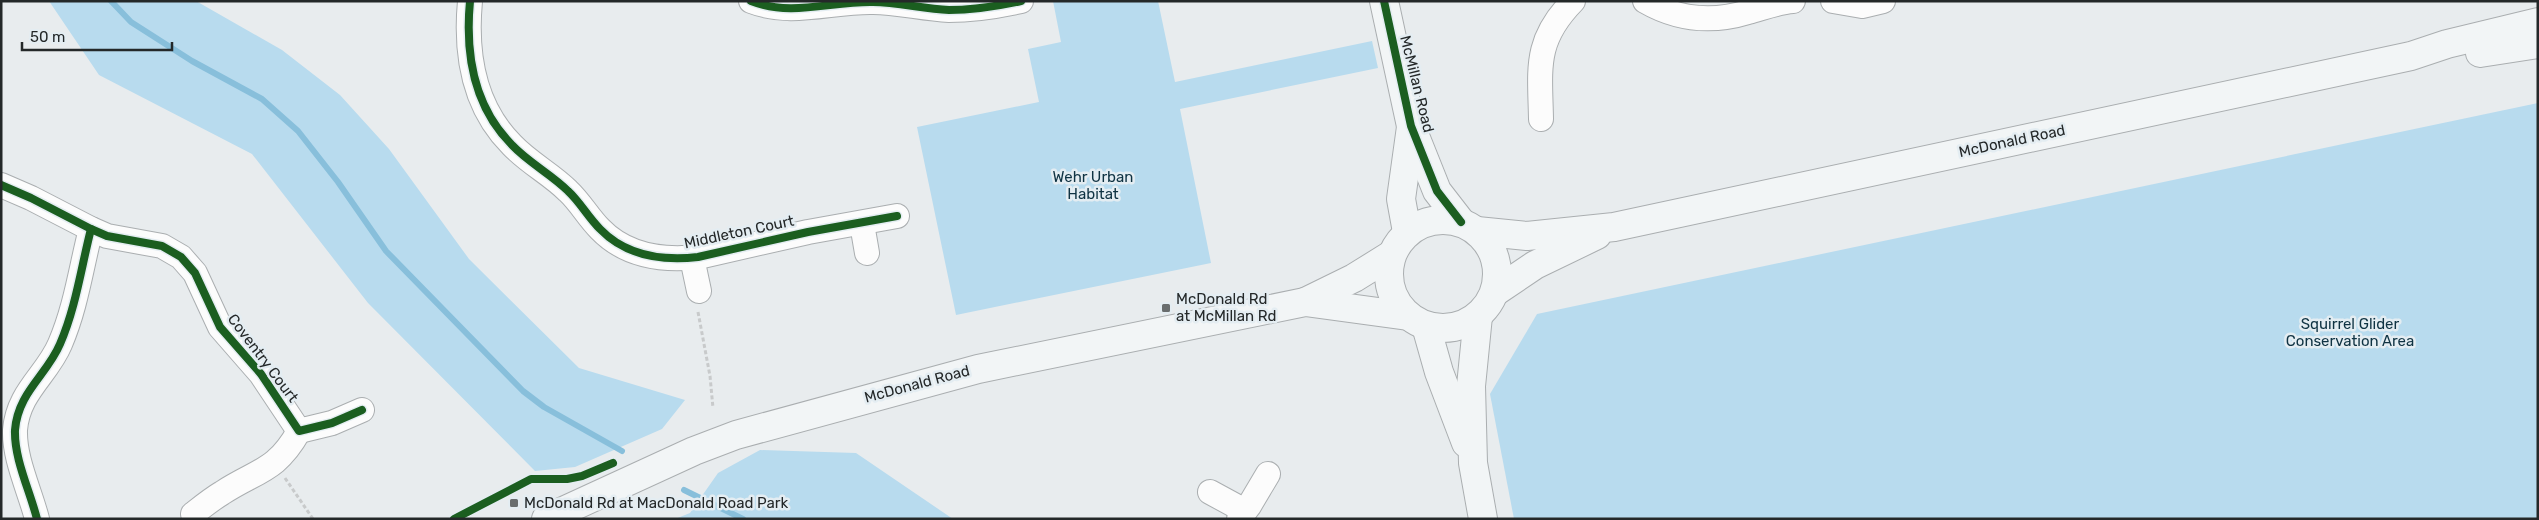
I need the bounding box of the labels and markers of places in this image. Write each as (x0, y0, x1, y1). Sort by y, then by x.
place label: McDonald Rd at McMillan Rd (1176, 290, 1276, 325)
marker: McDonald Rd at McMillan Rd (1160, 302, 1172, 314)
place label: McDonald Rd at MacDonald Road Park (524, 494, 789, 512)
marker: McDonald Rd at MacDonald Road Park (508, 497, 520, 509)

